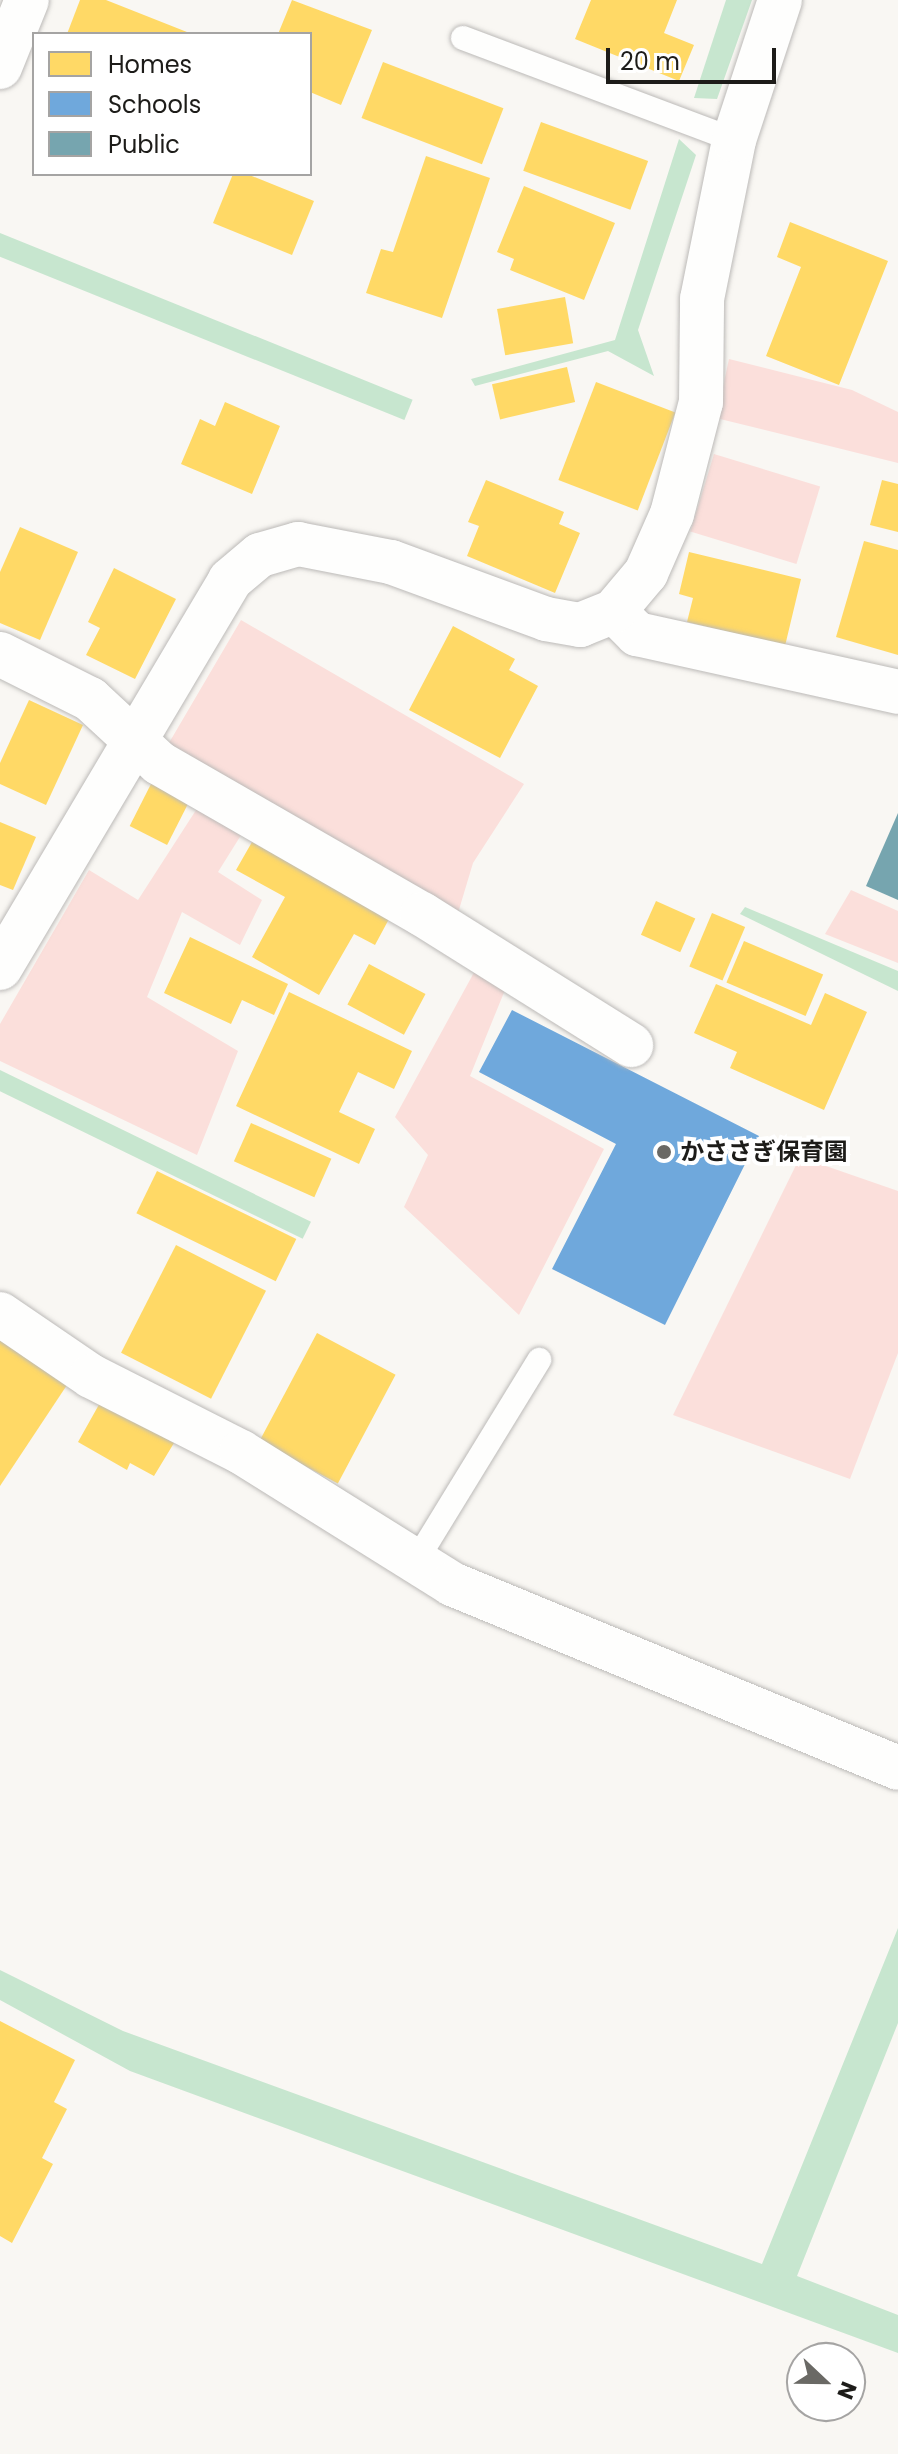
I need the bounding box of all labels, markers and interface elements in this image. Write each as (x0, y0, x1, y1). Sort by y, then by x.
legend (32, 32, 312, 176)
scale bar (610, 32, 780, 82)
text: 20 m (620, 45, 680, 78)
text: Homes (108, 48, 192, 81)
text: Schools (108, 88, 201, 121)
text: Public (108, 128, 180, 161)
place label: かささぎ保育園 (680, 1138, 848, 1166)
marker: かささぎ保育園 (655, 1143, 673, 1161)
north arrow (786, 2342, 866, 2422)
text: N (829, 2377, 864, 2404)

